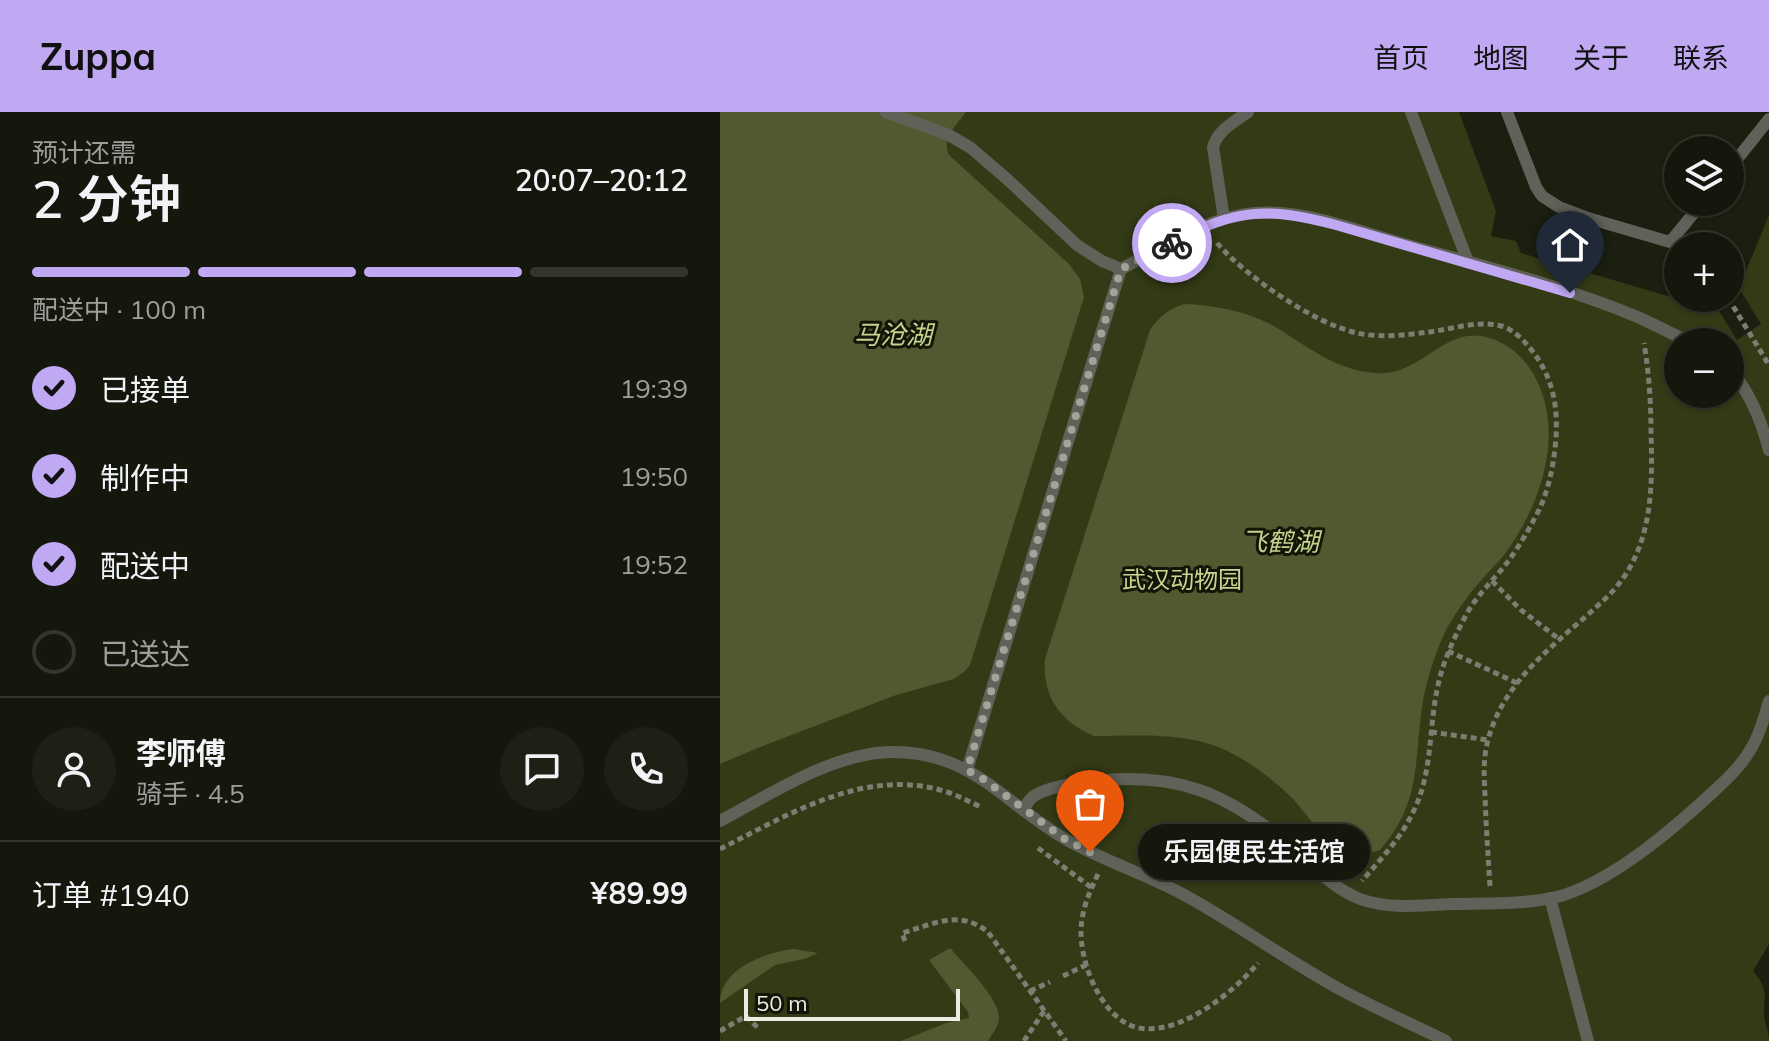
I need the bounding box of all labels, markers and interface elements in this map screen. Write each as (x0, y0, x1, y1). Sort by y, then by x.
text: Zuppa (40, 32, 156, 80)
text: 首页 (1373, 40, 1429, 75)
text: 地图 (1473, 40, 1529, 75)
text: 关于 (1573, 40, 1629, 75)
text: 联系 (1673, 40, 1729, 75)
text: 预计还需 (32, 136, 136, 169)
map controls (1664, 136, 1744, 408)
button: layers (1664, 136, 1744, 216)
text: 20:07–20:12 (515, 161, 688, 199)
text: 2 分钟 (32, 166, 181, 231)
courier (1132, 203, 1212, 283)
pin (1536, 211, 1604, 293)
icon: bike (1150, 221, 1194, 265)
icon: home (1548, 223, 1592, 267)
button: + (1664, 232, 1744, 312)
text: 配送中 · 100 m (32, 293, 206, 326)
water label: 马沧湖 (854, 318, 936, 351)
button: − (1664, 328, 1744, 408)
icon: check (32, 366, 76, 410)
text: 已接单 (100, 371, 190, 409)
text: 19:39 (620, 372, 688, 405)
icon: check (32, 454, 76, 498)
text: 制作中 (100, 459, 190, 497)
text: 19:50 (620, 460, 688, 493)
water label: 飞鹤湖 (1241, 525, 1323, 558)
icon: check (32, 542, 76, 586)
text: 配送中 (100, 547, 190, 585)
text: 19:52 (620, 548, 688, 581)
park label: 武汉动物园 (1122, 564, 1242, 594)
text: 已送达 (100, 635, 190, 673)
button: person (32, 727, 116, 811)
button: chat (500, 727, 584, 811)
button: phone (604, 727, 688, 811)
text: 李师傅 (136, 734, 226, 772)
pin (1056, 770, 1124, 852)
text: 骑手 · 4.5 (136, 777, 245, 810)
icon: bag (1068, 782, 1112, 826)
callout: 乐园便民生活馆 (1138, 824, 1370, 880)
text: 乐园便民生活馆 (1163, 835, 1345, 868)
text: ¥89.99 (591, 874, 688, 912)
text: 订单 #1940 (32, 876, 190, 914)
scale bar (744, 985, 960, 1021)
text: 50 m (756, 989, 807, 1017)

